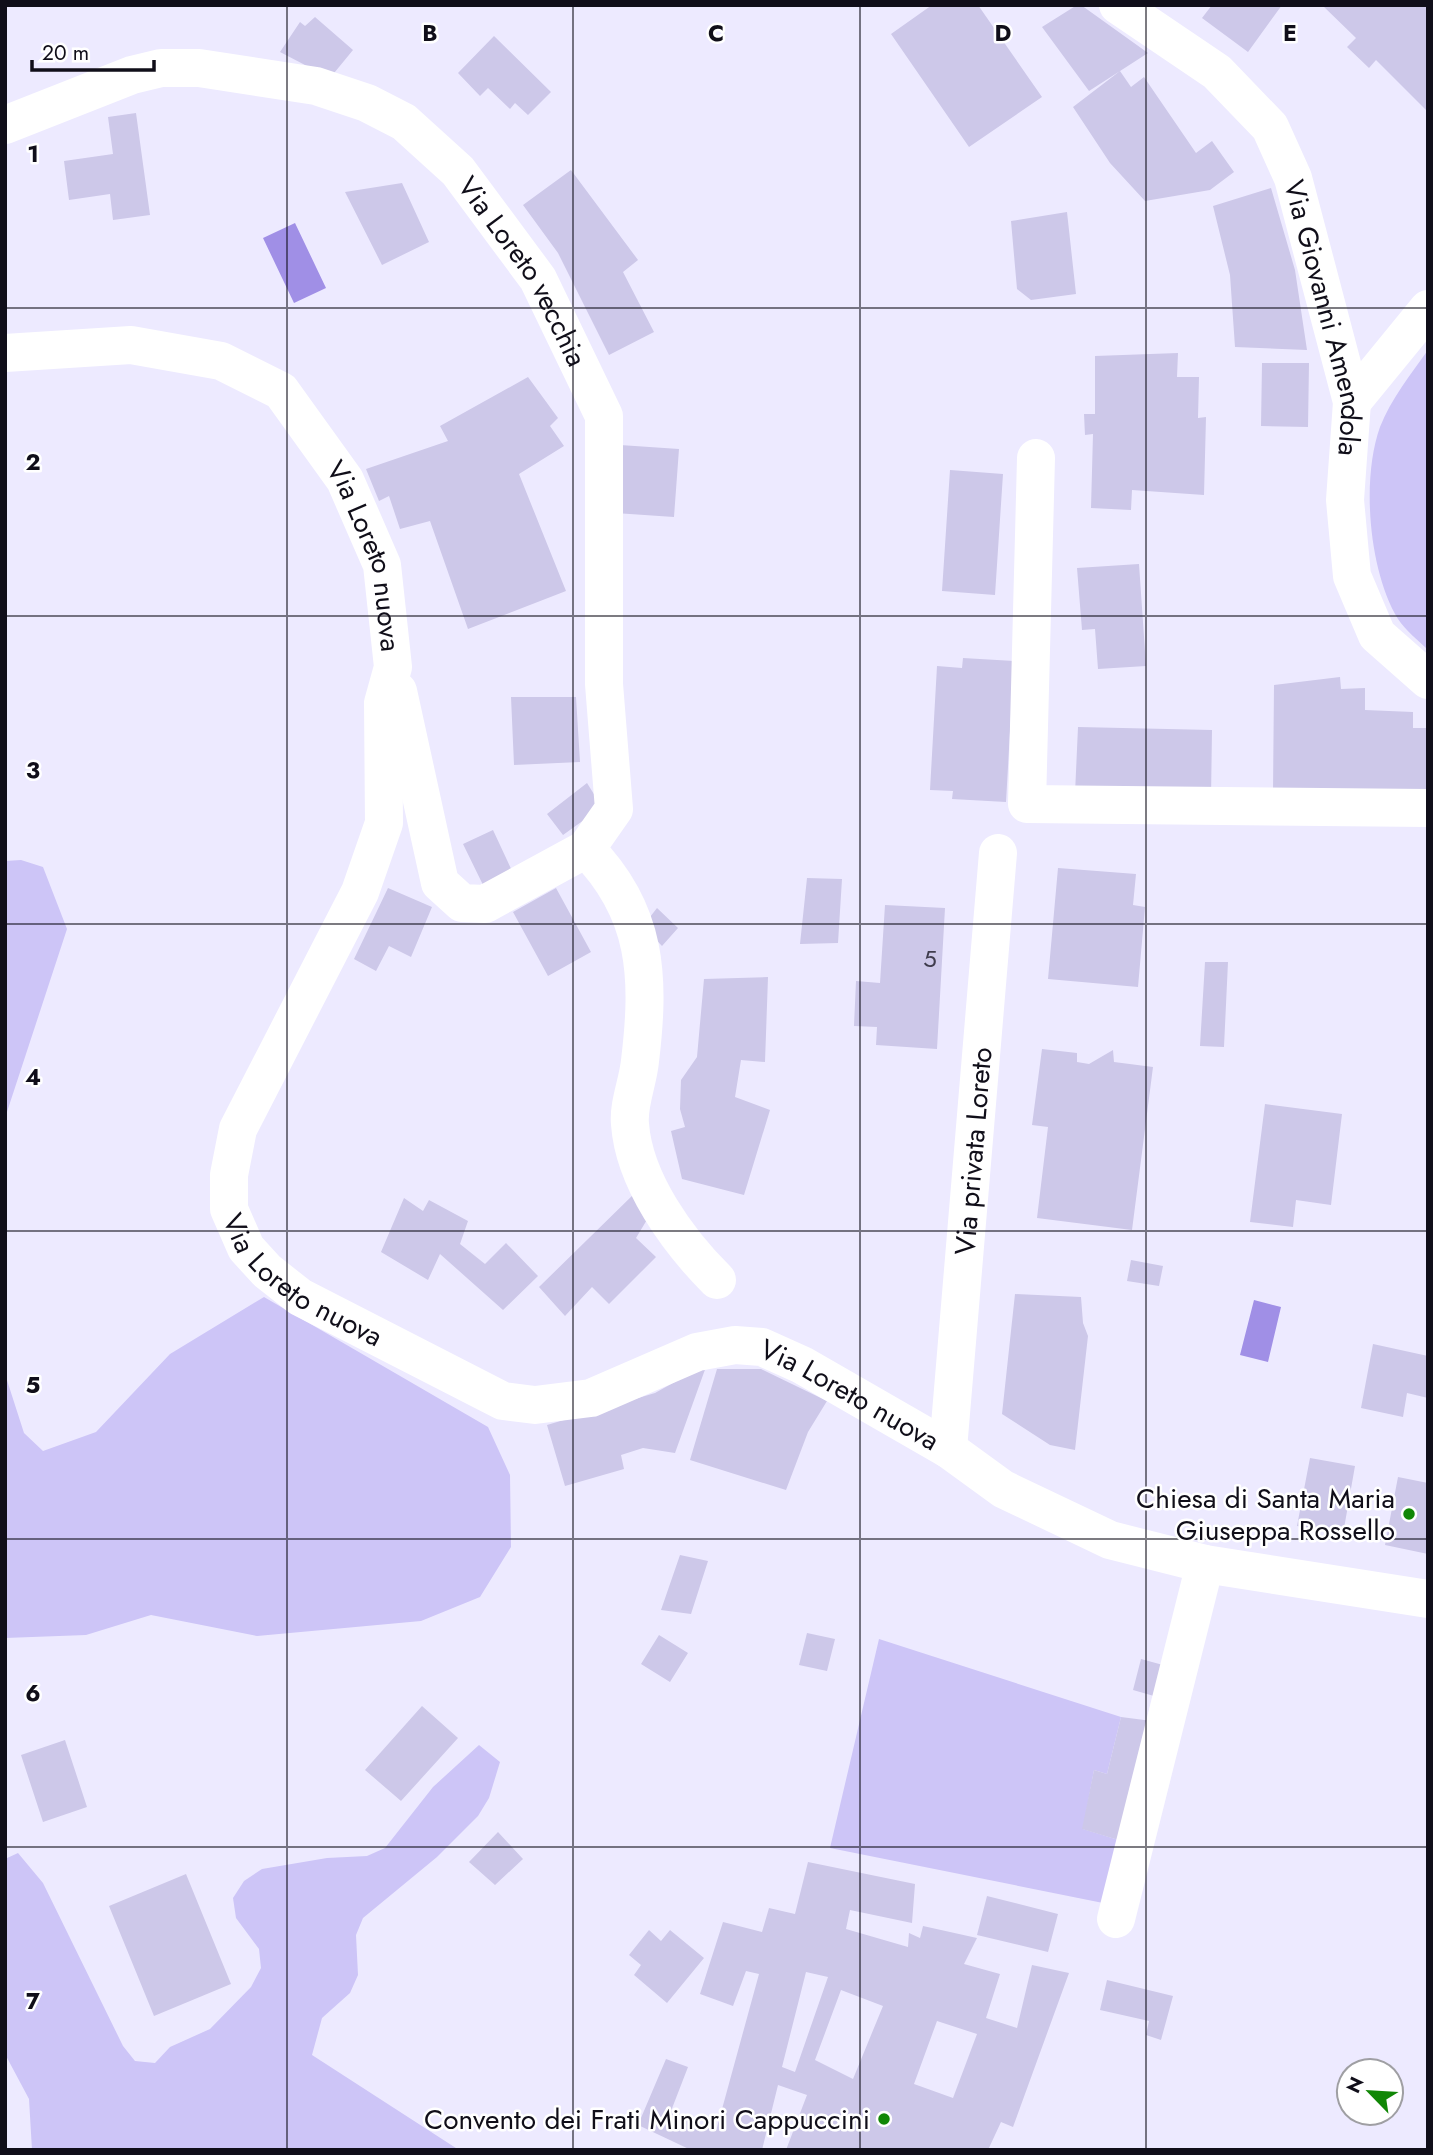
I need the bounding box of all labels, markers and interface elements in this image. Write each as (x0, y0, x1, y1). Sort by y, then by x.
text: B (422, 16, 438, 50)
text: C (708, 16, 724, 50)
text: D (995, 16, 1012, 50)
text: E (1283, 16, 1297, 50)
scale bar (32, 28, 154, 72)
text: 20 m (42, 38, 89, 68)
text: 1 (27, 137, 39, 171)
street label: Via Loreto vecchia (448, 168, 597, 373)
street label: Via Giovanni Amendola (1273, 175, 1372, 457)
text: 2 (25, 445, 41, 479)
street label: Via Loreto nuova (316, 452, 411, 654)
text: 3 (26, 753, 40, 787)
house number: 5 (923, 941, 937, 976)
street label: Via privata Loreto (944, 1046, 1003, 1257)
text: 4 (25, 1060, 41, 1094)
street label: Via Loreto nuova (212, 1207, 390, 1357)
street label: Via Loreto nuova (753, 1329, 947, 1461)
text: 5 (26, 1368, 40, 1402)
place label: Chiesa di Santa Maria Giuseppa Rossello (1136, 1478, 1395, 1551)
marker: Chiesa di Santa Maria Giuseppa Rossello (1401, 1506, 1417, 1522)
text: 6 (25, 1676, 41, 1710)
text: 7 (26, 1984, 40, 2018)
north arrow (1335, 2057, 1405, 2127)
text: N (1340, 2072, 1370, 2098)
place label: Convento dei Frati Minori Cappuccini (424, 2099, 870, 2140)
marker: Convento dei Frati Minori Cappuccini (876, 2111, 892, 2127)

